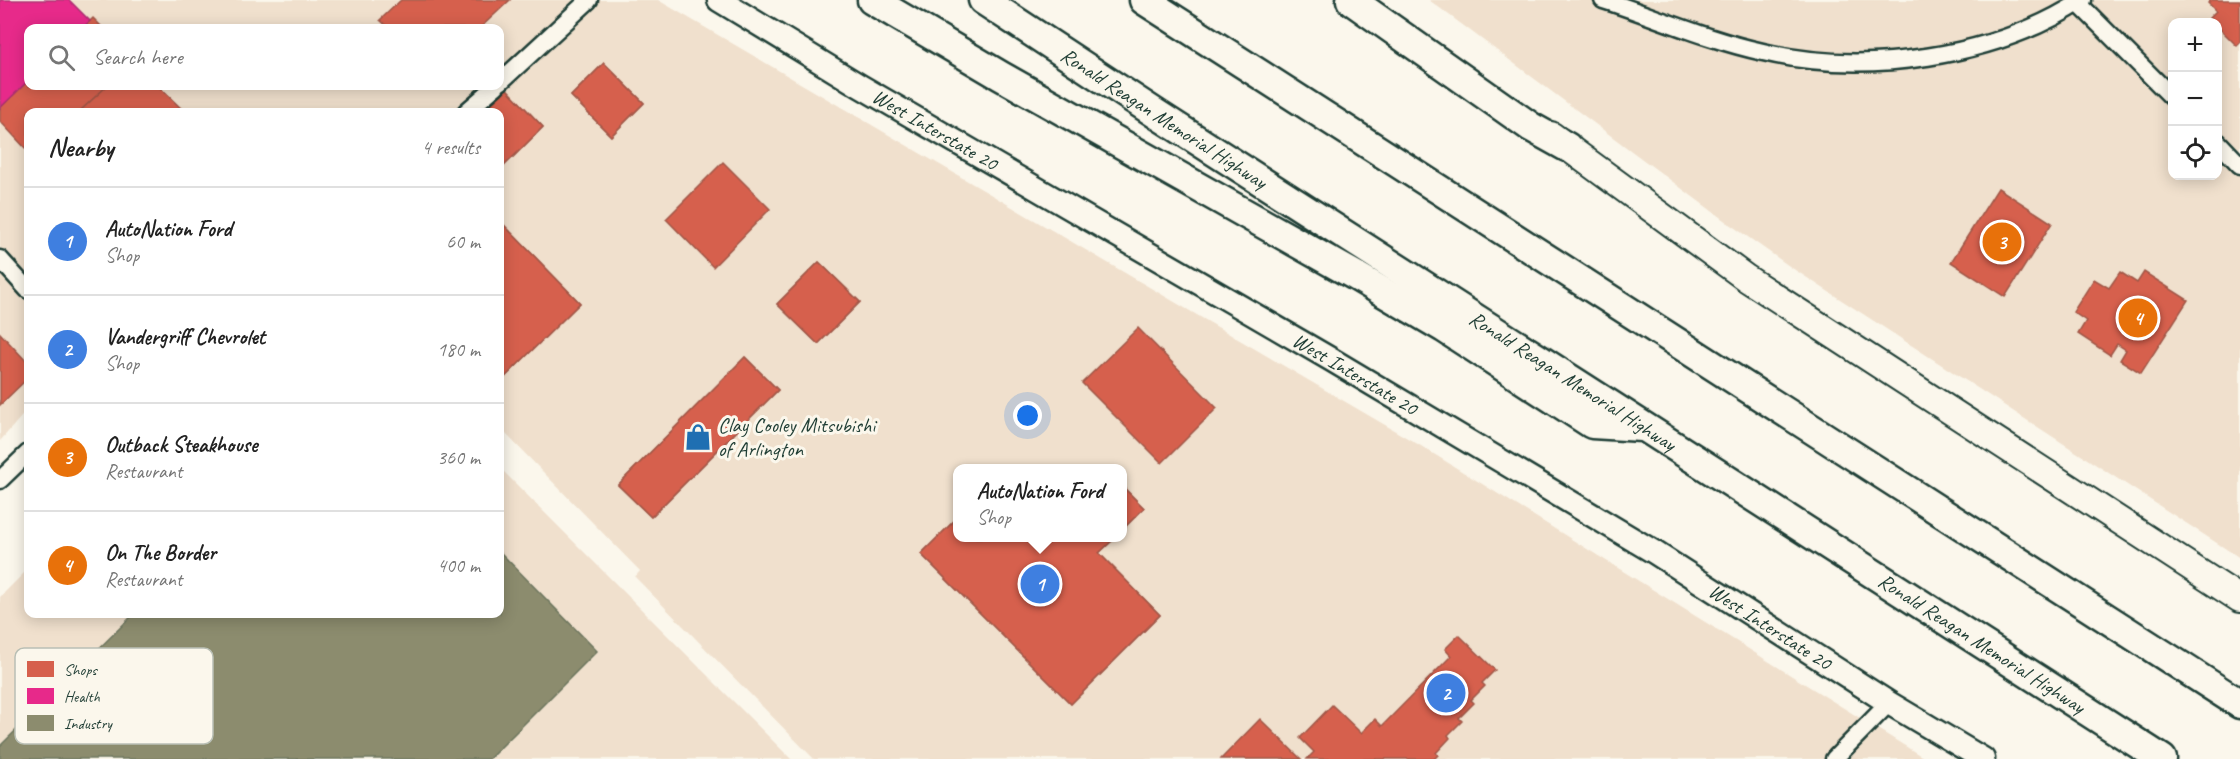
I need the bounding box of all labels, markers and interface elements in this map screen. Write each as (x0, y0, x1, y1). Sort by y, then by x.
map controls (2168, 18, 2222, 180)
button: + (2168, 18, 2222, 72)
search box (24, 24, 504, 90)
icon: search (45, 41, 78, 74)
street label: Ronald Reagan Memorial Highway (1056, 42, 1273, 195)
text: Search here (93, 43, 183, 71)
button: − (2168, 72, 2222, 126)
street label: West Interstate 20 (868, 83, 1004, 177)
button: locate (2168, 126, 2222, 180)
text: Nearby (48, 131, 113, 164)
text: 4 results (421, 135, 480, 160)
text: AutoNation Ford (105, 215, 232, 243)
pin: 3 (1982, 220, 2022, 264)
text: 1 (63, 229, 72, 254)
text: 60 m (446, 229, 480, 254)
text: Shop (105, 243, 139, 268)
pin: 4 (2118, 296, 2158, 340)
street label: Ronald Reagan Memorial Highway (1464, 305, 1682, 458)
text: Vandergriff Chevrolet (105, 323, 265, 351)
street label: West Interstate 20 (1288, 327, 1424, 422)
text: 2 (63, 337, 72, 362)
text: 180 m (437, 337, 480, 362)
text: Shop (105, 351, 139, 376)
your location (1013, 401, 1042, 430)
place label: Clay Cooley Mitsubishi of Arlington (718, 412, 878, 462)
shop icon: Clay Cooley Mitsubishi of Arlington (683, 422, 713, 452)
text: Outback Steakhouse (105, 431, 257, 459)
text: 3 (63, 445, 72, 470)
text: 360 m (437, 445, 480, 470)
text: Restaurant (105, 459, 182, 484)
popup (953, 464, 1127, 542)
text: AutoNation Ford (977, 477, 1103, 505)
text: Shop (977, 505, 1011, 530)
text: On The Border (105, 539, 216, 567)
text: 4 (63, 553, 72, 578)
text: 400 m (437, 553, 480, 578)
pin: 1 (1020, 562, 1060, 606)
text: Restaurant (105, 567, 182, 592)
street label: Ronald Reagan Memorial Highway (1874, 567, 2091, 720)
street label: West Interstate 20 (1704, 578, 1838, 677)
legend (15, 648, 213, 744)
text: Shops (64, 660, 98, 680)
pin: 2 (1426, 670, 1466, 716)
text: Health (64, 687, 101, 707)
text: Industry (64, 714, 113, 734)

